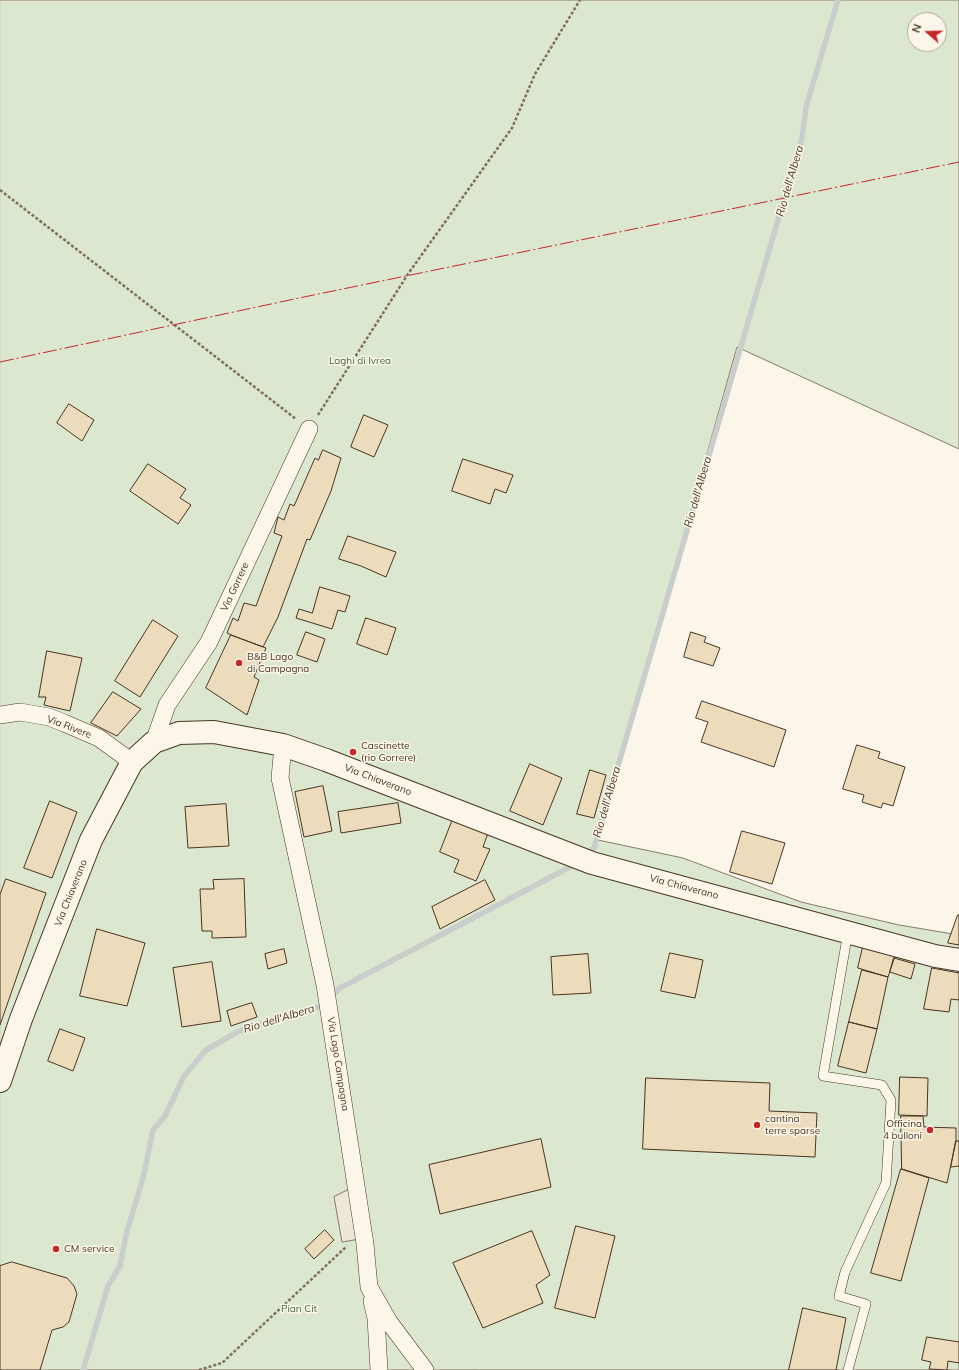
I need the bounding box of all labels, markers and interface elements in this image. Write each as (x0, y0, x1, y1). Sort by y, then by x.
north arrow (907, 12, 947, 52)
text: N (909, 22, 925, 35)
water label: Rio dell'Albera (774, 144, 806, 218)
park label: Laghi di Ivrea (329, 355, 391, 367)
water label: Rio dell'Albera (682, 455, 714, 529)
street label: Via Gorrere (218, 561, 252, 613)
place label: B&B Lago di Campagna (247, 651, 309, 674)
marker: B&B Lago di Campagna (234, 658, 244, 668)
street label: Via Rivere (45, 713, 93, 741)
place label: Cascinette (rio Gorrere) (361, 740, 416, 764)
marker: Cascinette (rio Gorrere) (348, 747, 358, 757)
street label: Via Chiaverano (343, 762, 413, 798)
water label: Rio dell'Albera (591, 765, 623, 839)
street label: Via Chiaverano (52, 858, 90, 928)
street label: Via Chiaverano (648, 872, 720, 902)
water label: Rio dell'Albera (242, 1002, 316, 1036)
street label: Via Lago Campagna (325, 1016, 351, 1112)
place label: cantina terre sparse (765, 1113, 820, 1136)
place label: Officina 4 bulloni (883, 1118, 922, 1142)
marker: cantina terre sparse (752, 1120, 762, 1130)
marker: Officina 4 bulloni (925, 1125, 935, 1135)
place label: CM service (64, 1243, 114, 1255)
marker: CM service (51, 1244, 61, 1254)
park label: Pian Cit (281, 1303, 317, 1315)

